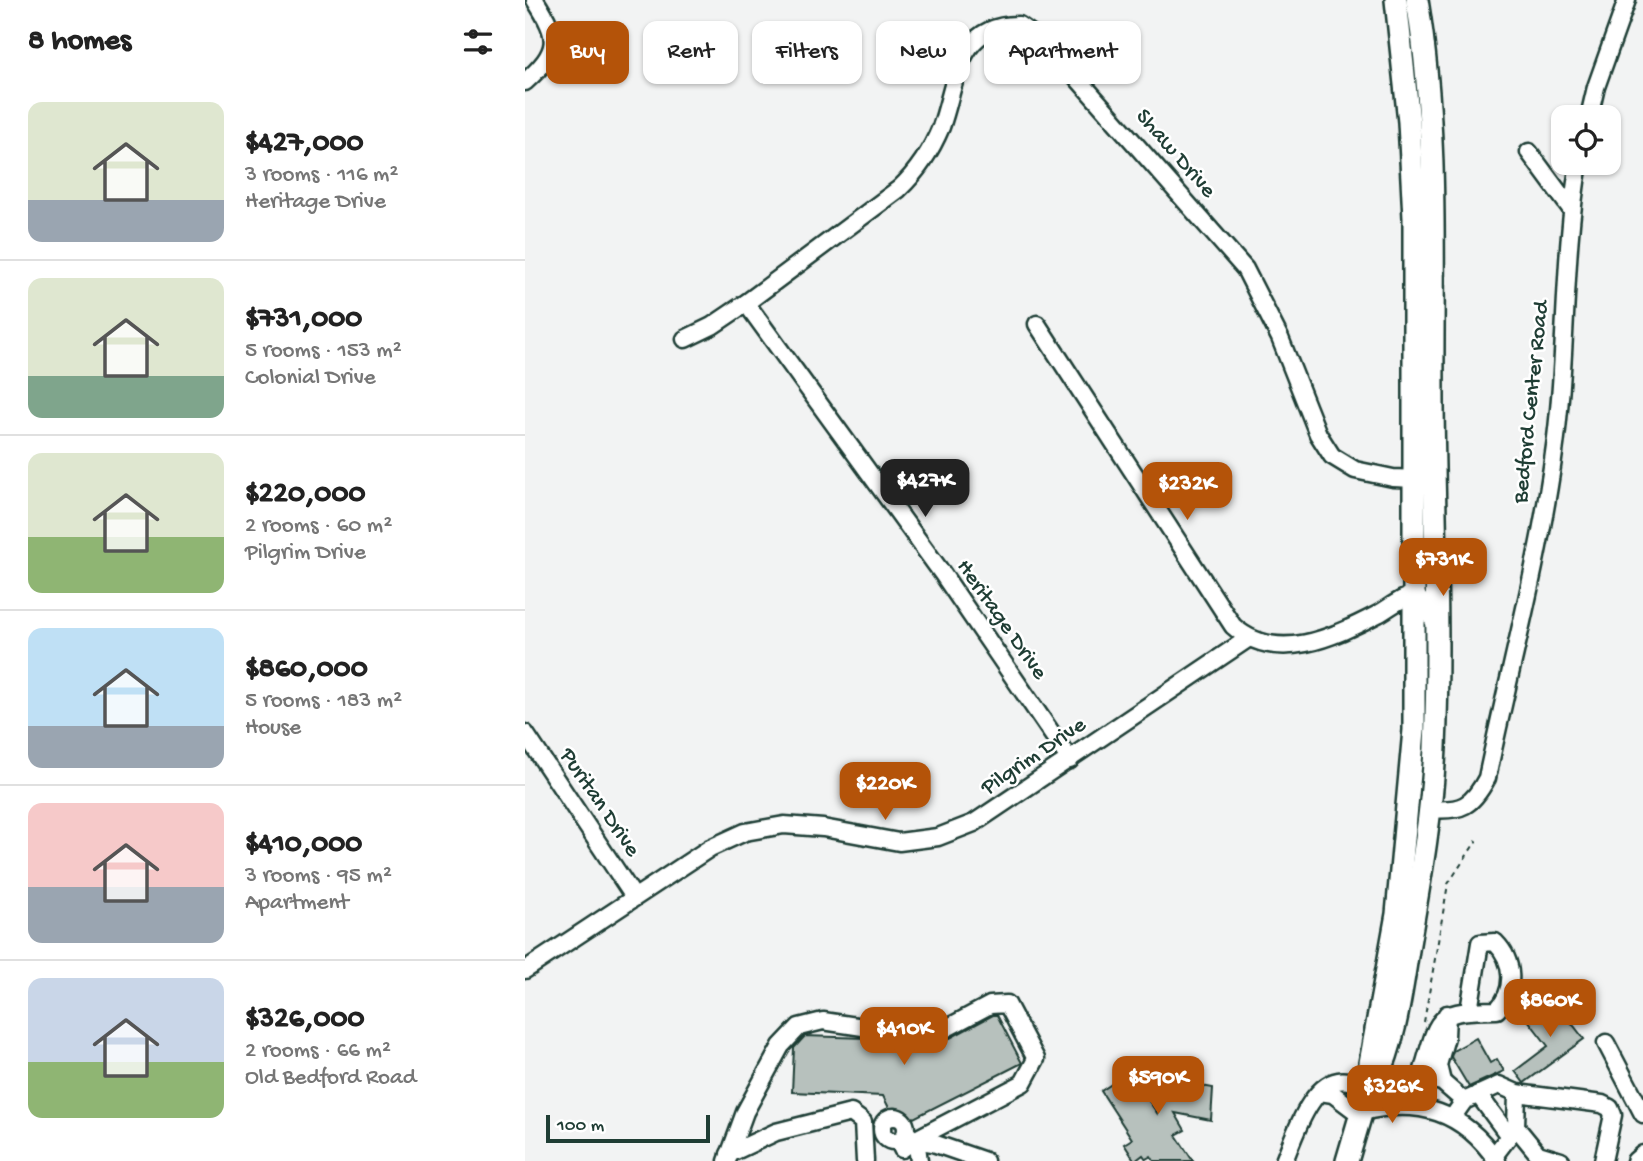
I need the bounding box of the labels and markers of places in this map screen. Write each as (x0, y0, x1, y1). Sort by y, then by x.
pin: $427K (876, 460, 974, 519)
pin: $232K (1138, 462, 1236, 522)
pin: $731K (1394, 538, 1492, 598)
pin: $220K (836, 762, 934, 822)
pin: $860K (1501, 979, 1599, 1039)
pin: $410K (855, 1007, 953, 1067)
pin: $590K (1109, 1056, 1207, 1116)
pin: $326K (1343, 1066, 1441, 1125)

